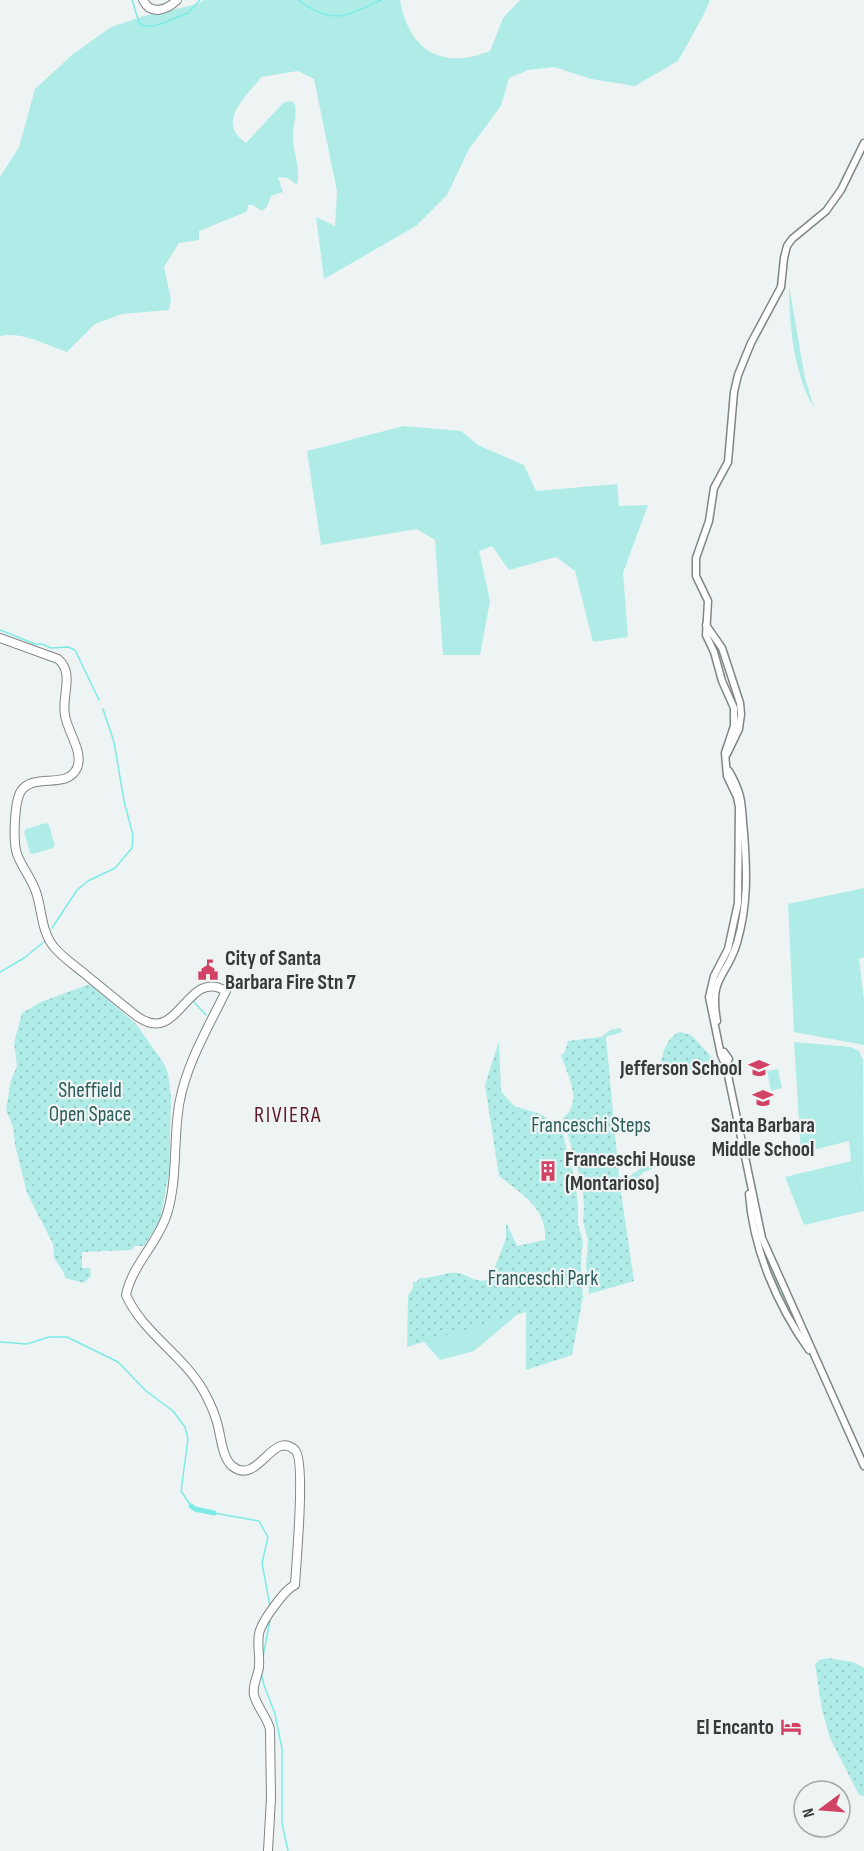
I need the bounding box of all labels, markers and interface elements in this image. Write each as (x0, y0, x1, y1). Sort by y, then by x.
place label: City of Santa Barbara Fire Stn 7 (225, 946, 357, 995)
public building icon: City of Santa Barbara Fire Stn 7 (196, 958, 220, 982)
place label: Jefferson School (619, 1056, 742, 1081)
school or university icon: Jefferson School (747, 1056, 771, 1080)
park label: Sheffield Open Space (49, 1078, 131, 1127)
school or university icon: Santa Barbara Middle School (751, 1086, 775, 1110)
district label: RIVIERA (254, 1102, 322, 1129)
park label: Franceschi Steps (531, 1113, 651, 1138)
place label: Santa Barbara Middle School (711, 1113, 815, 1162)
place label: Franceschi House (Montarioso) (565, 1147, 696, 1196)
building icon: Franceschi House (Montarioso) (536, 1159, 560, 1183)
park label: Franceschi Park (488, 1266, 598, 1291)
place label: El Encanto (696, 1715, 774, 1740)
hotel icon: El Encanto (779, 1715, 803, 1739)
north arrow (792, 1779, 852, 1839)
text: N (799, 1806, 819, 1819)

